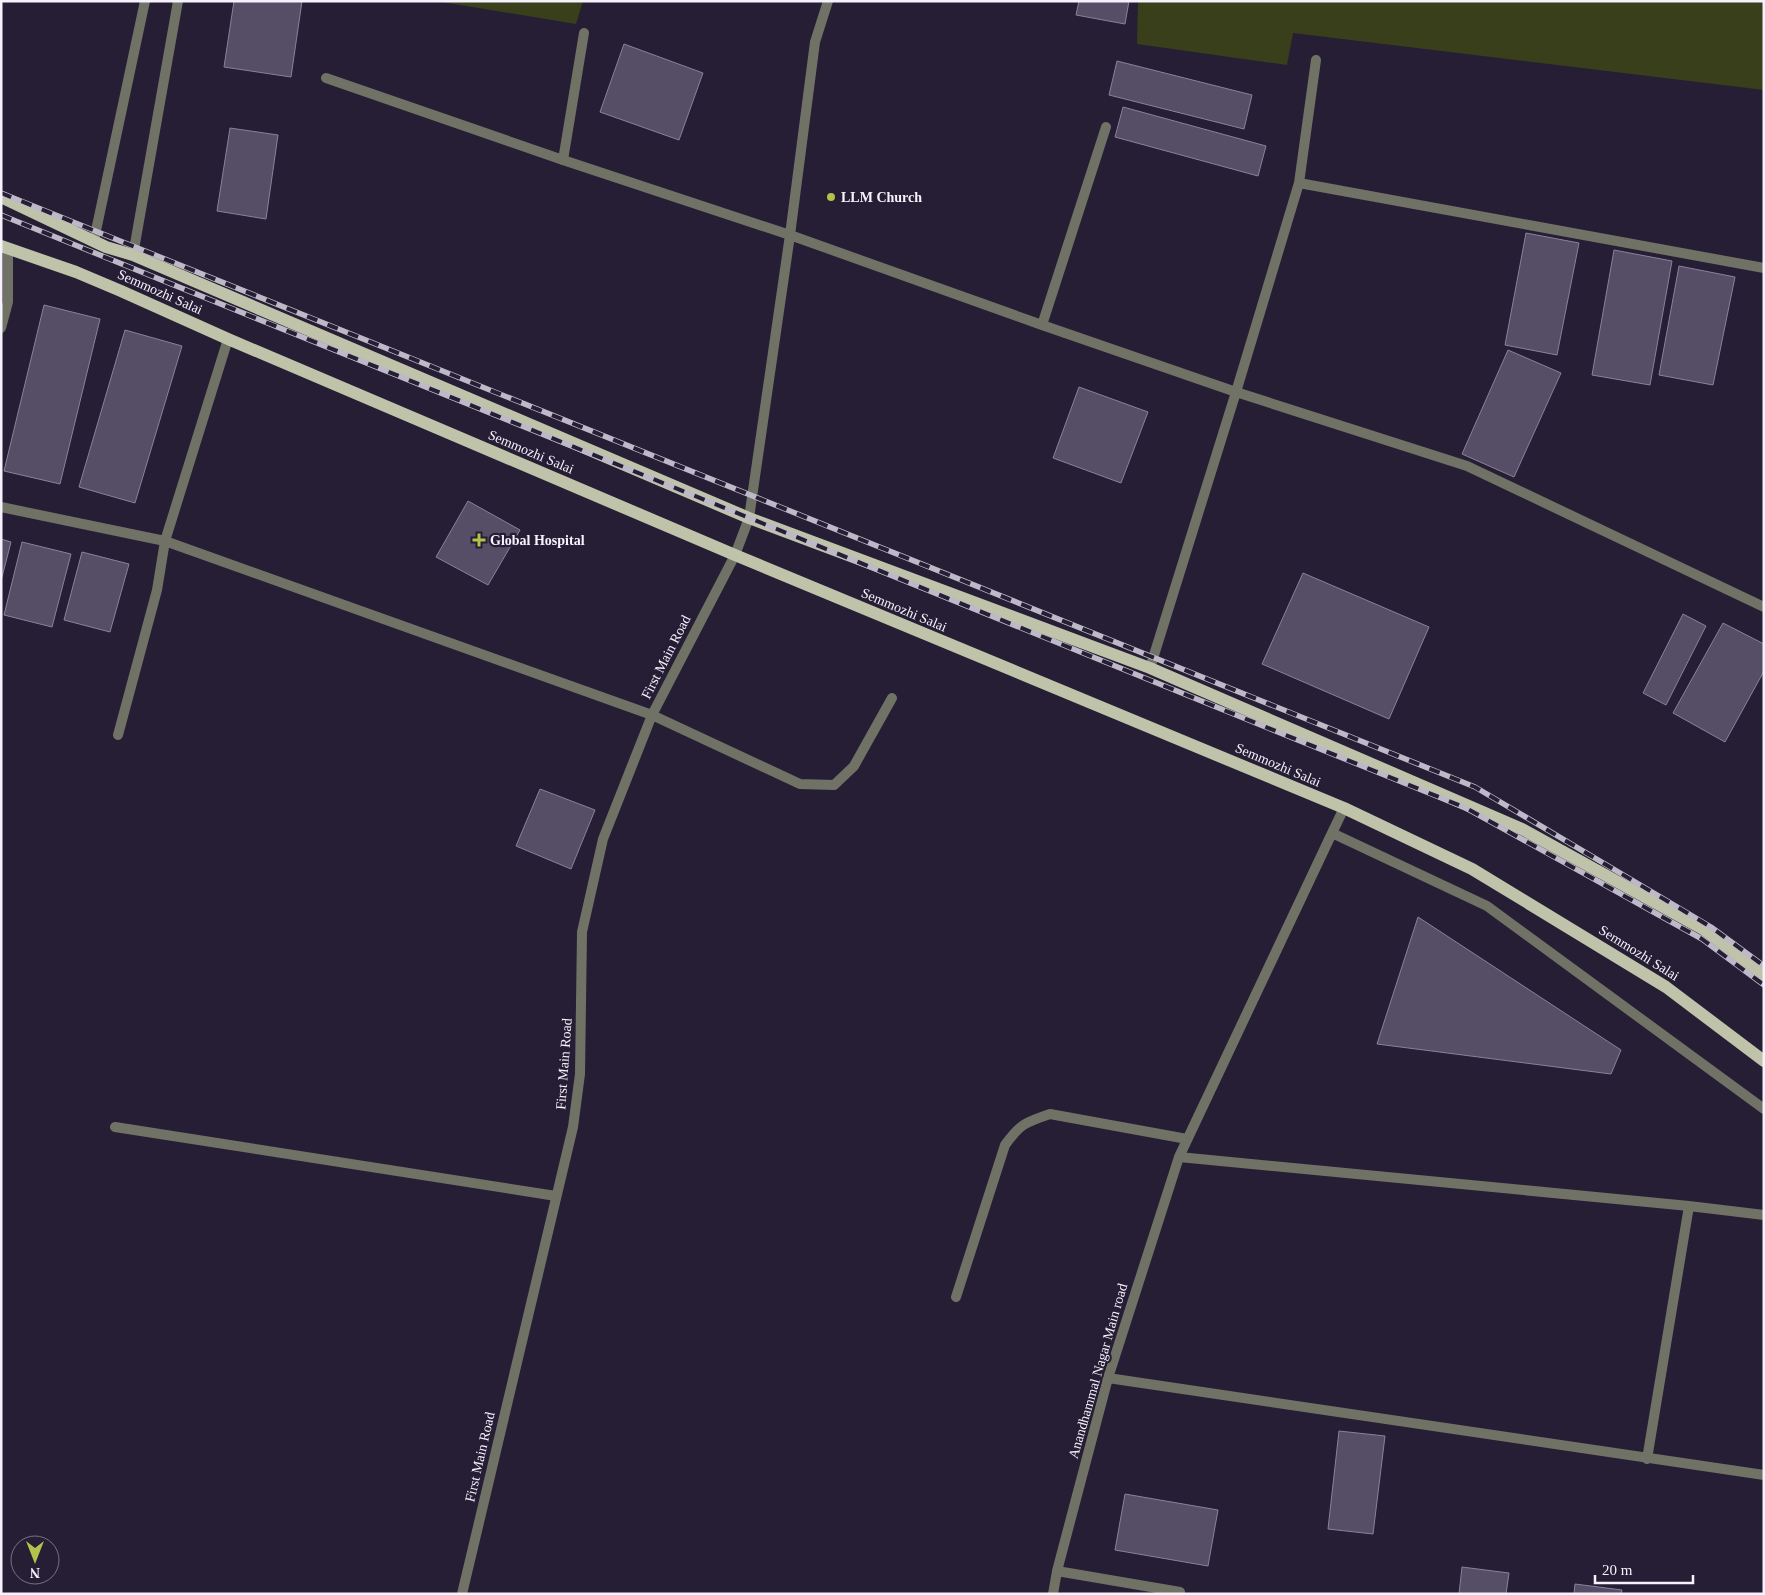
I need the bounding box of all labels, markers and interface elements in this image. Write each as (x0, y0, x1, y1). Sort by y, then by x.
place label: LLM Church (841, 190, 922, 205)
marker: LLM Church (825, 191, 837, 203)
street label: Semmozhi Salai (115, 267, 205, 317)
street label: Semmozhi Salai (486, 427, 576, 477)
marker: Global Hospital (472, 533, 486, 547)
place label: Global Hospital (490, 533, 585, 548)
street label: Semmozhi Salai (859, 585, 949, 635)
street label: First Main Road (638, 613, 694, 701)
street label: Semmozhi Salai (1233, 740, 1323, 790)
street label: Semmozhi Salai (1596, 922, 1682, 984)
street label: First Main Road (553, 1018, 575, 1110)
street label: Anandhammal Nagar Main road (1066, 1282, 1130, 1460)
street label: First Main Road (462, 1411, 498, 1503)
north arrow (10, 1535, 60, 1585)
scale bar (1595, 1552, 1692, 1584)
text: 20 m (1602, 1562, 1633, 1578)
text: N (30, 1565, 40, 1580)

